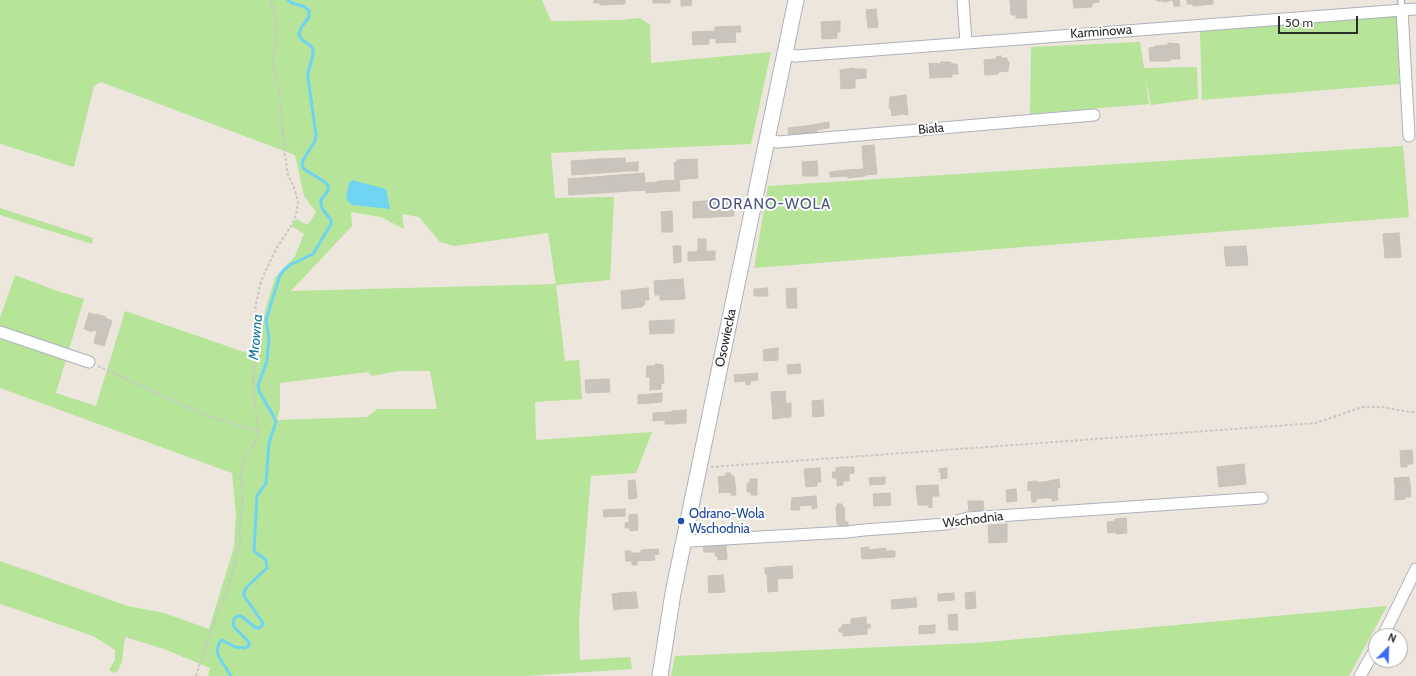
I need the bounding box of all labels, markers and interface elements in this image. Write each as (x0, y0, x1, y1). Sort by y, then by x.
scale bar (1280, 8, 1360, 34)
text: 50 m (1285, 15, 1313, 30)
street label: Karminowa (1070, 22, 1132, 42)
street label: Biała (917, 120, 945, 138)
district label: ODRANO-WOLA (709, 196, 831, 214)
street label: Osowiecka (712, 307, 740, 369)
water label: Mrowna (246, 313, 266, 361)
place label: Odrano-Wola Wschodnia (689, 506, 764, 537)
street label: Wschodnia (942, 509, 1004, 531)
marker: Odrano-Wola Wschodnia (676, 516, 686, 526)
north arrow (1368, 628, 1408, 668)
text: N (1386, 630, 1399, 646)

